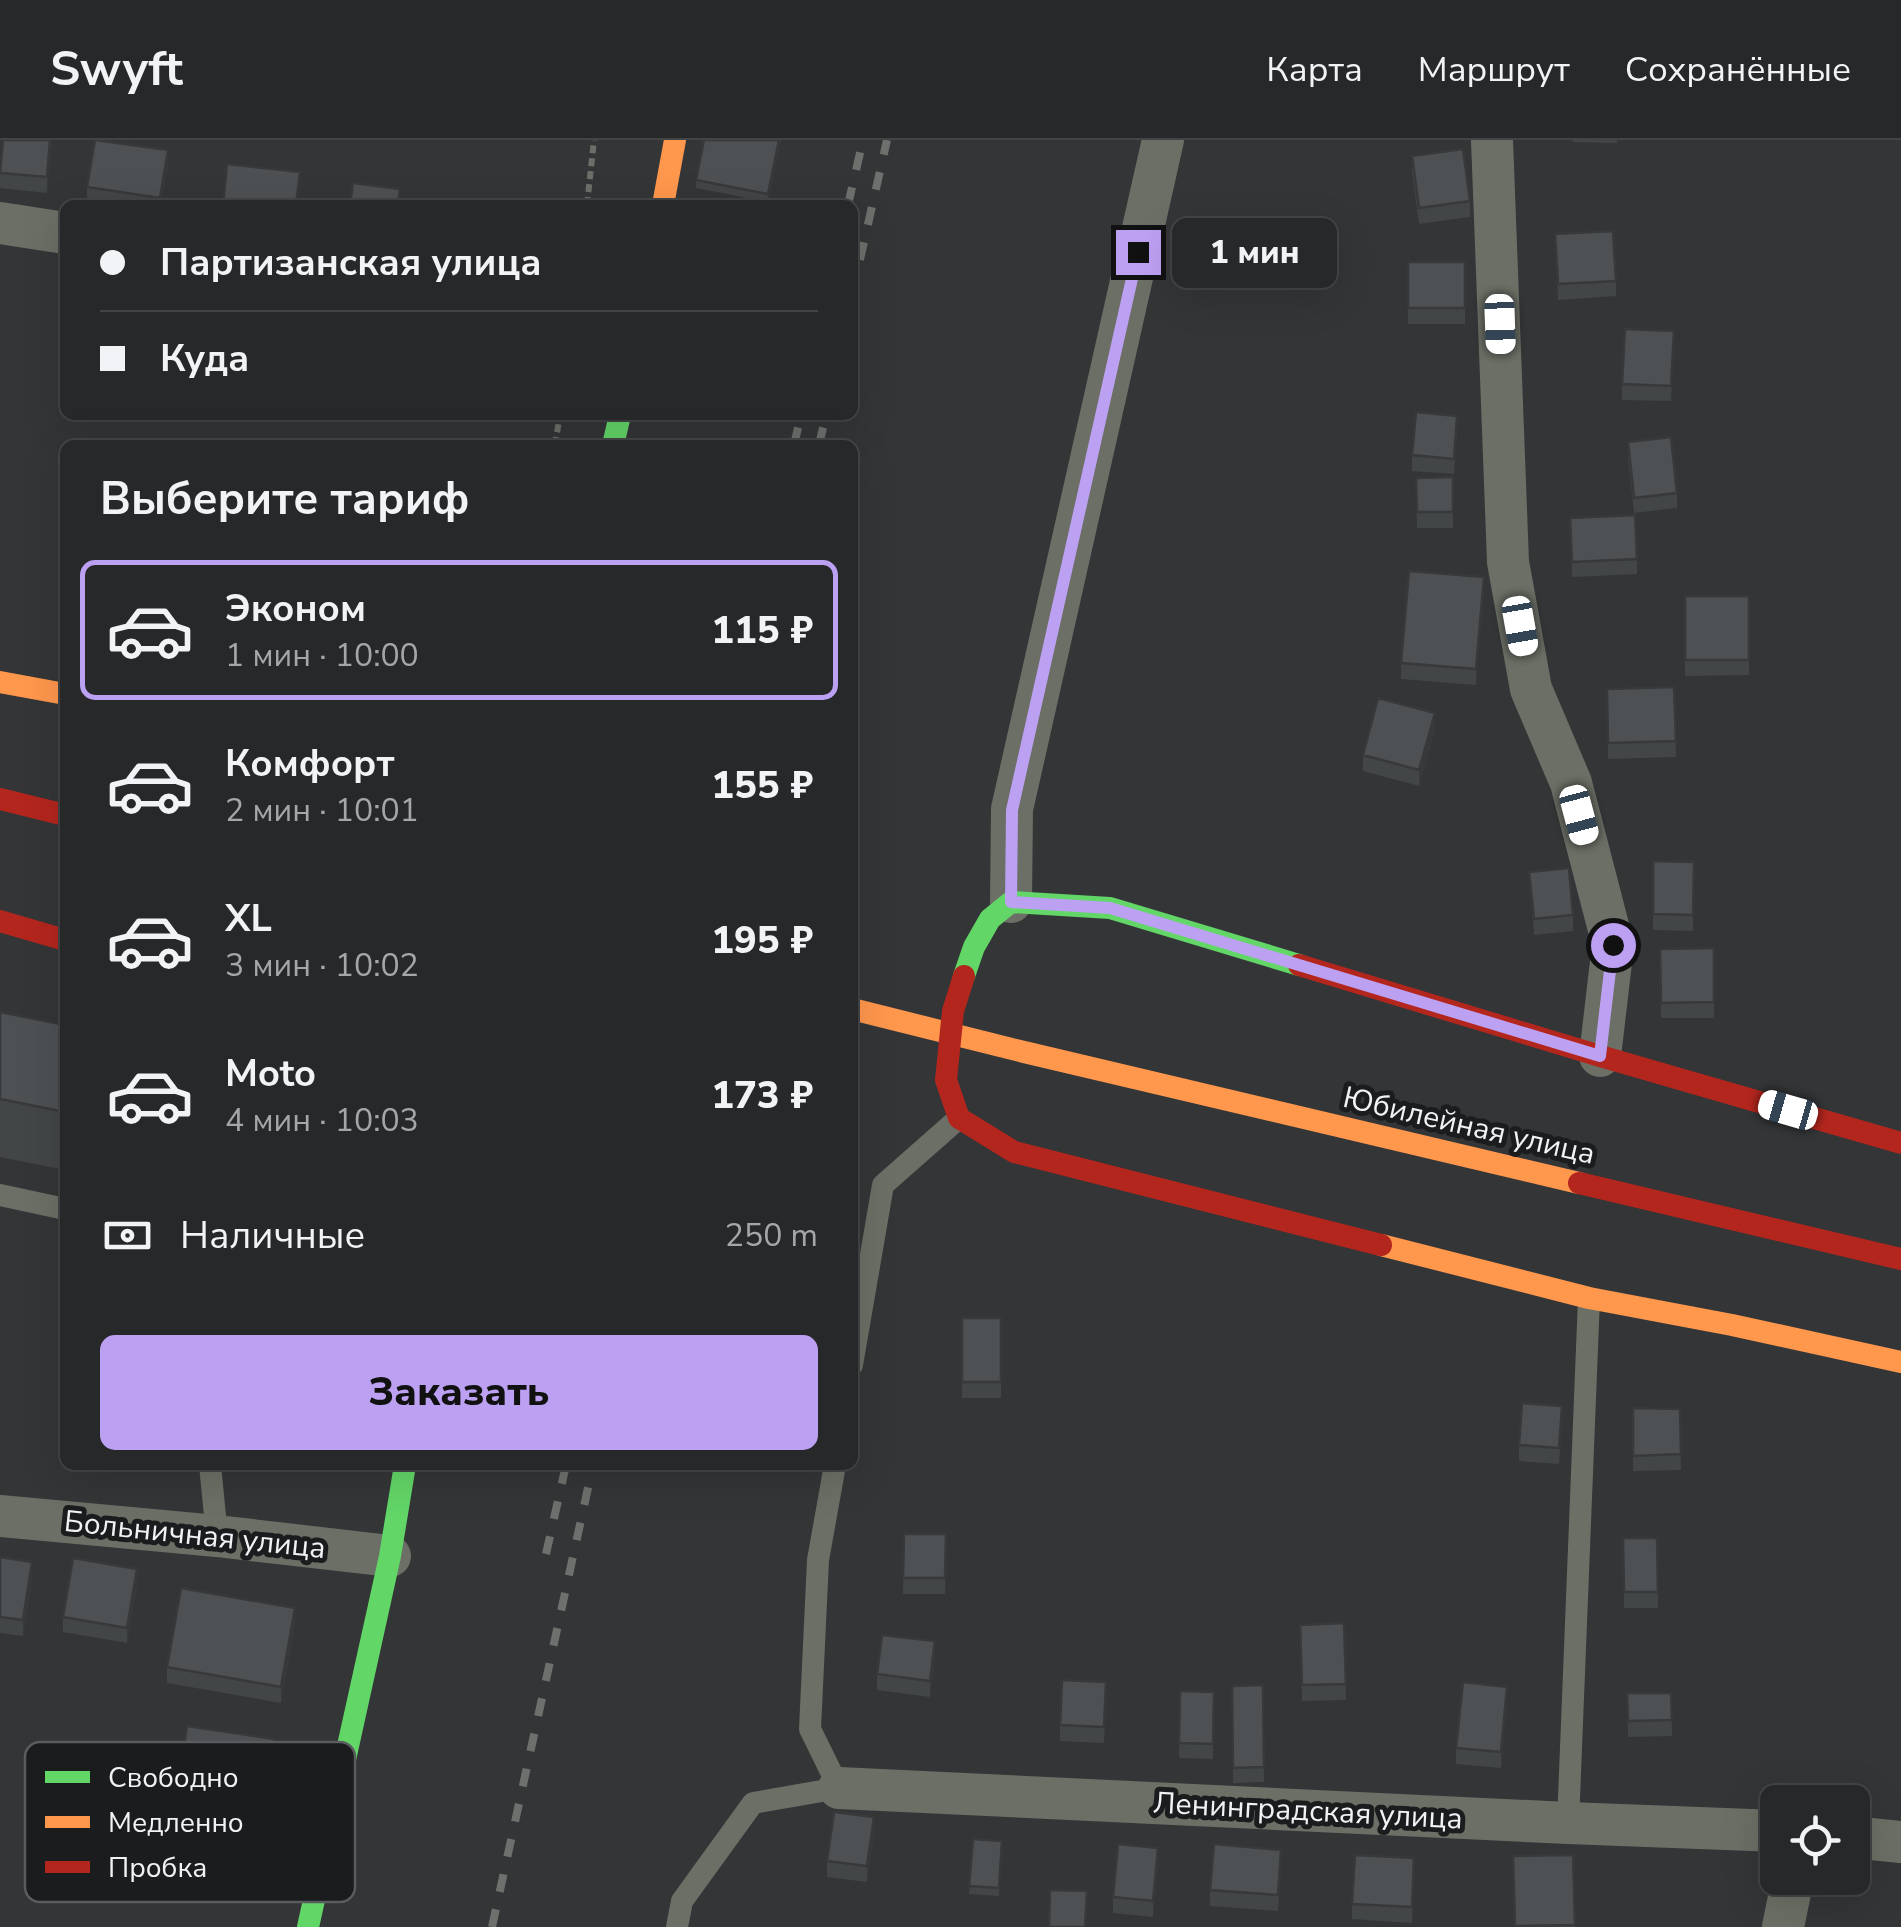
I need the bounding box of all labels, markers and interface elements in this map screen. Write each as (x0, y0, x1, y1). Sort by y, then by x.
text: Swyft (50, 36, 183, 102)
text: Карта (1266, 46, 1363, 93)
text: Маршрут (1418, 46, 1570, 93)
text: Сохранённые (1625, 46, 1851, 93)
callout: 1 мин (1173, 217, 1338, 287)
route end (1116, 230, 1161, 275)
text: 1 мин (1209, 231, 1300, 274)
text: Партизанская улица (160, 237, 541, 288)
car (1484, 293, 1516, 355)
text: Куда (160, 333, 249, 384)
text: Выберите тариф (100, 469, 470, 530)
text: Эконом (225, 583, 366, 634)
icon: car (105, 585, 195, 675)
car (1500, 594, 1540, 658)
text: 115 ₽ (711, 605, 813, 656)
text: 1 мин · 10:00 (225, 634, 419, 677)
text: Комфорт (225, 738, 394, 789)
icon: car (105, 740, 195, 830)
text: 155 ₽ (711, 760, 813, 811)
car (1557, 782, 1601, 848)
text: 2 мин · 10:01 (225, 789, 419, 832)
text: XL (225, 893, 272, 944)
icon: car (105, 895, 195, 985)
text: 195 ₽ (711, 915, 813, 966)
route start (1591, 923, 1636, 968)
text: 3 мин · 10:02 (225, 944, 419, 987)
text: Moto (225, 1048, 316, 1099)
icon: car (105, 1050, 195, 1140)
text: 173 ₽ (711, 1070, 813, 1121)
street label: Юбилейная улица (1339, 1077, 1599, 1175)
car (1755, 1087, 1821, 1133)
text: 4 мин · 10:03 (225, 1099, 419, 1142)
icon: cash (100, 1208, 155, 1263)
text: Наличные (180, 1210, 365, 1261)
text: 250 m (725, 1214, 818, 1257)
button: Заказать (100, 1335, 818, 1450)
street label: Больничная улица (62, 1501, 328, 1569)
legend (25, 1742, 355, 1902)
text: Свободно (108, 1759, 239, 1797)
street label: Ленинградская улица (1152, 1782, 1464, 1840)
map controls (1760, 1785, 1870, 1895)
button: locate (1760, 1785, 1870, 1895)
text: Медленно (108, 1804, 244, 1842)
text: Пробка (108, 1849, 207, 1887)

